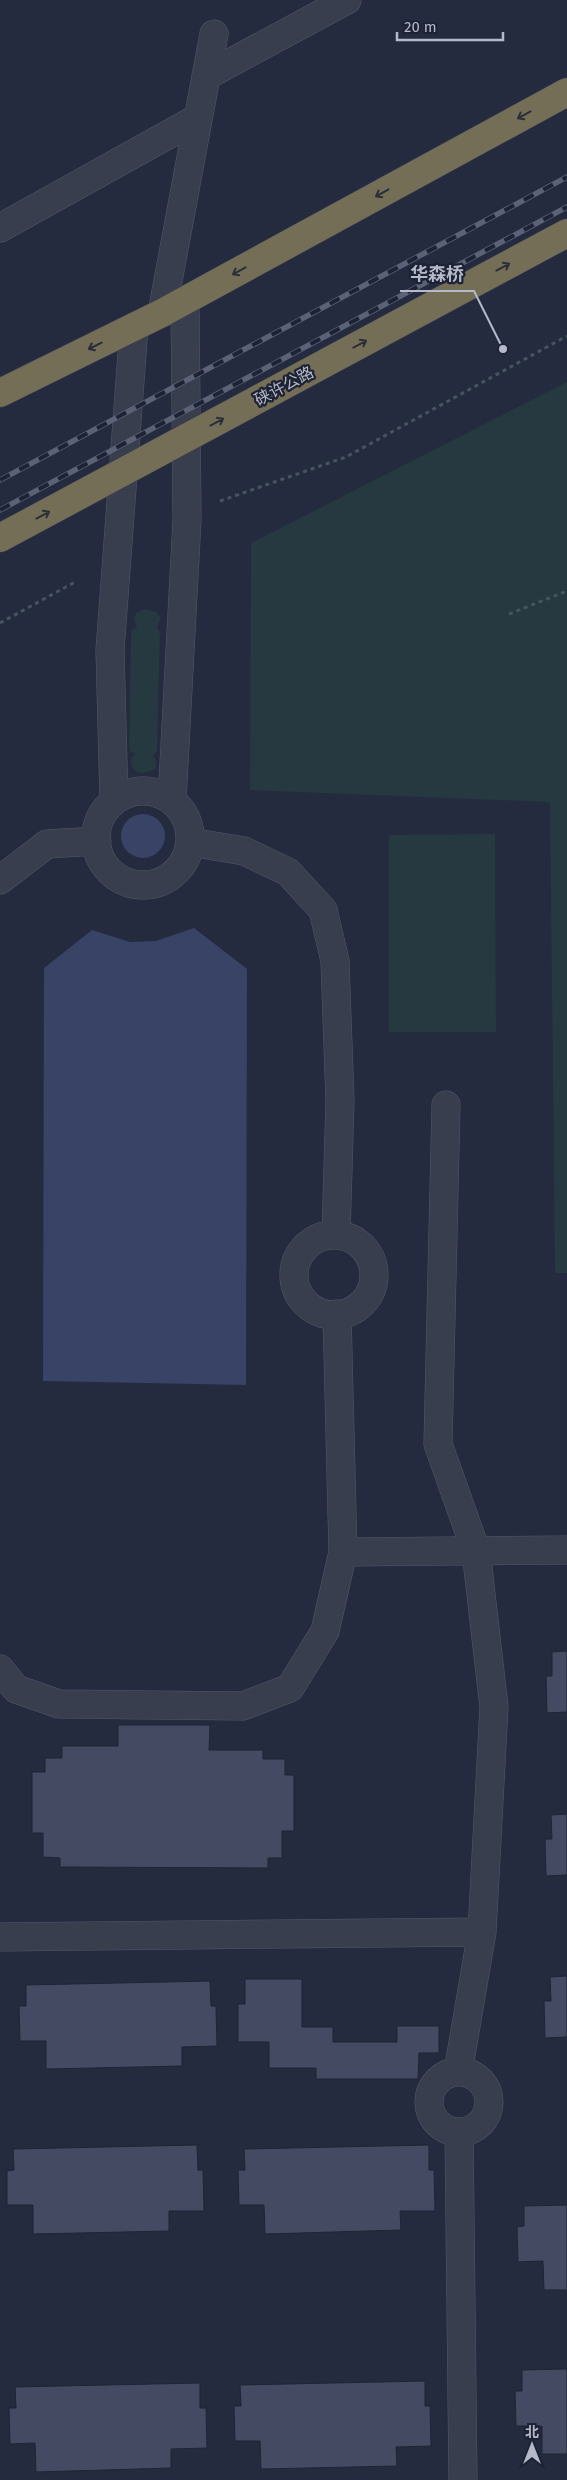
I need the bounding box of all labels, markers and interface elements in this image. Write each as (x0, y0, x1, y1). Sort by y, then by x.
scale bar (397, 10, 503, 42)
text: 20 m (404, 18, 437, 36)
one-way arrow (517, 110, 532, 120)
one-way arrow (374, 188, 389, 198)
callout: 华森桥 (400, 258, 474, 291)
one-way arrow (496, 262, 511, 272)
text: 华森桥 (410, 263, 464, 285)
one-way arrow (232, 267, 247, 276)
one-way arrow (352, 339, 367, 349)
one-way arrow (88, 342, 103, 352)
street label: 硖许公路 (251, 363, 317, 409)
one-way arrow (209, 416, 224, 426)
one-way arrow (35, 509, 50, 519)
north arrow (507, 2420, 557, 2470)
text: 北 (525, 2424, 539, 2441)

